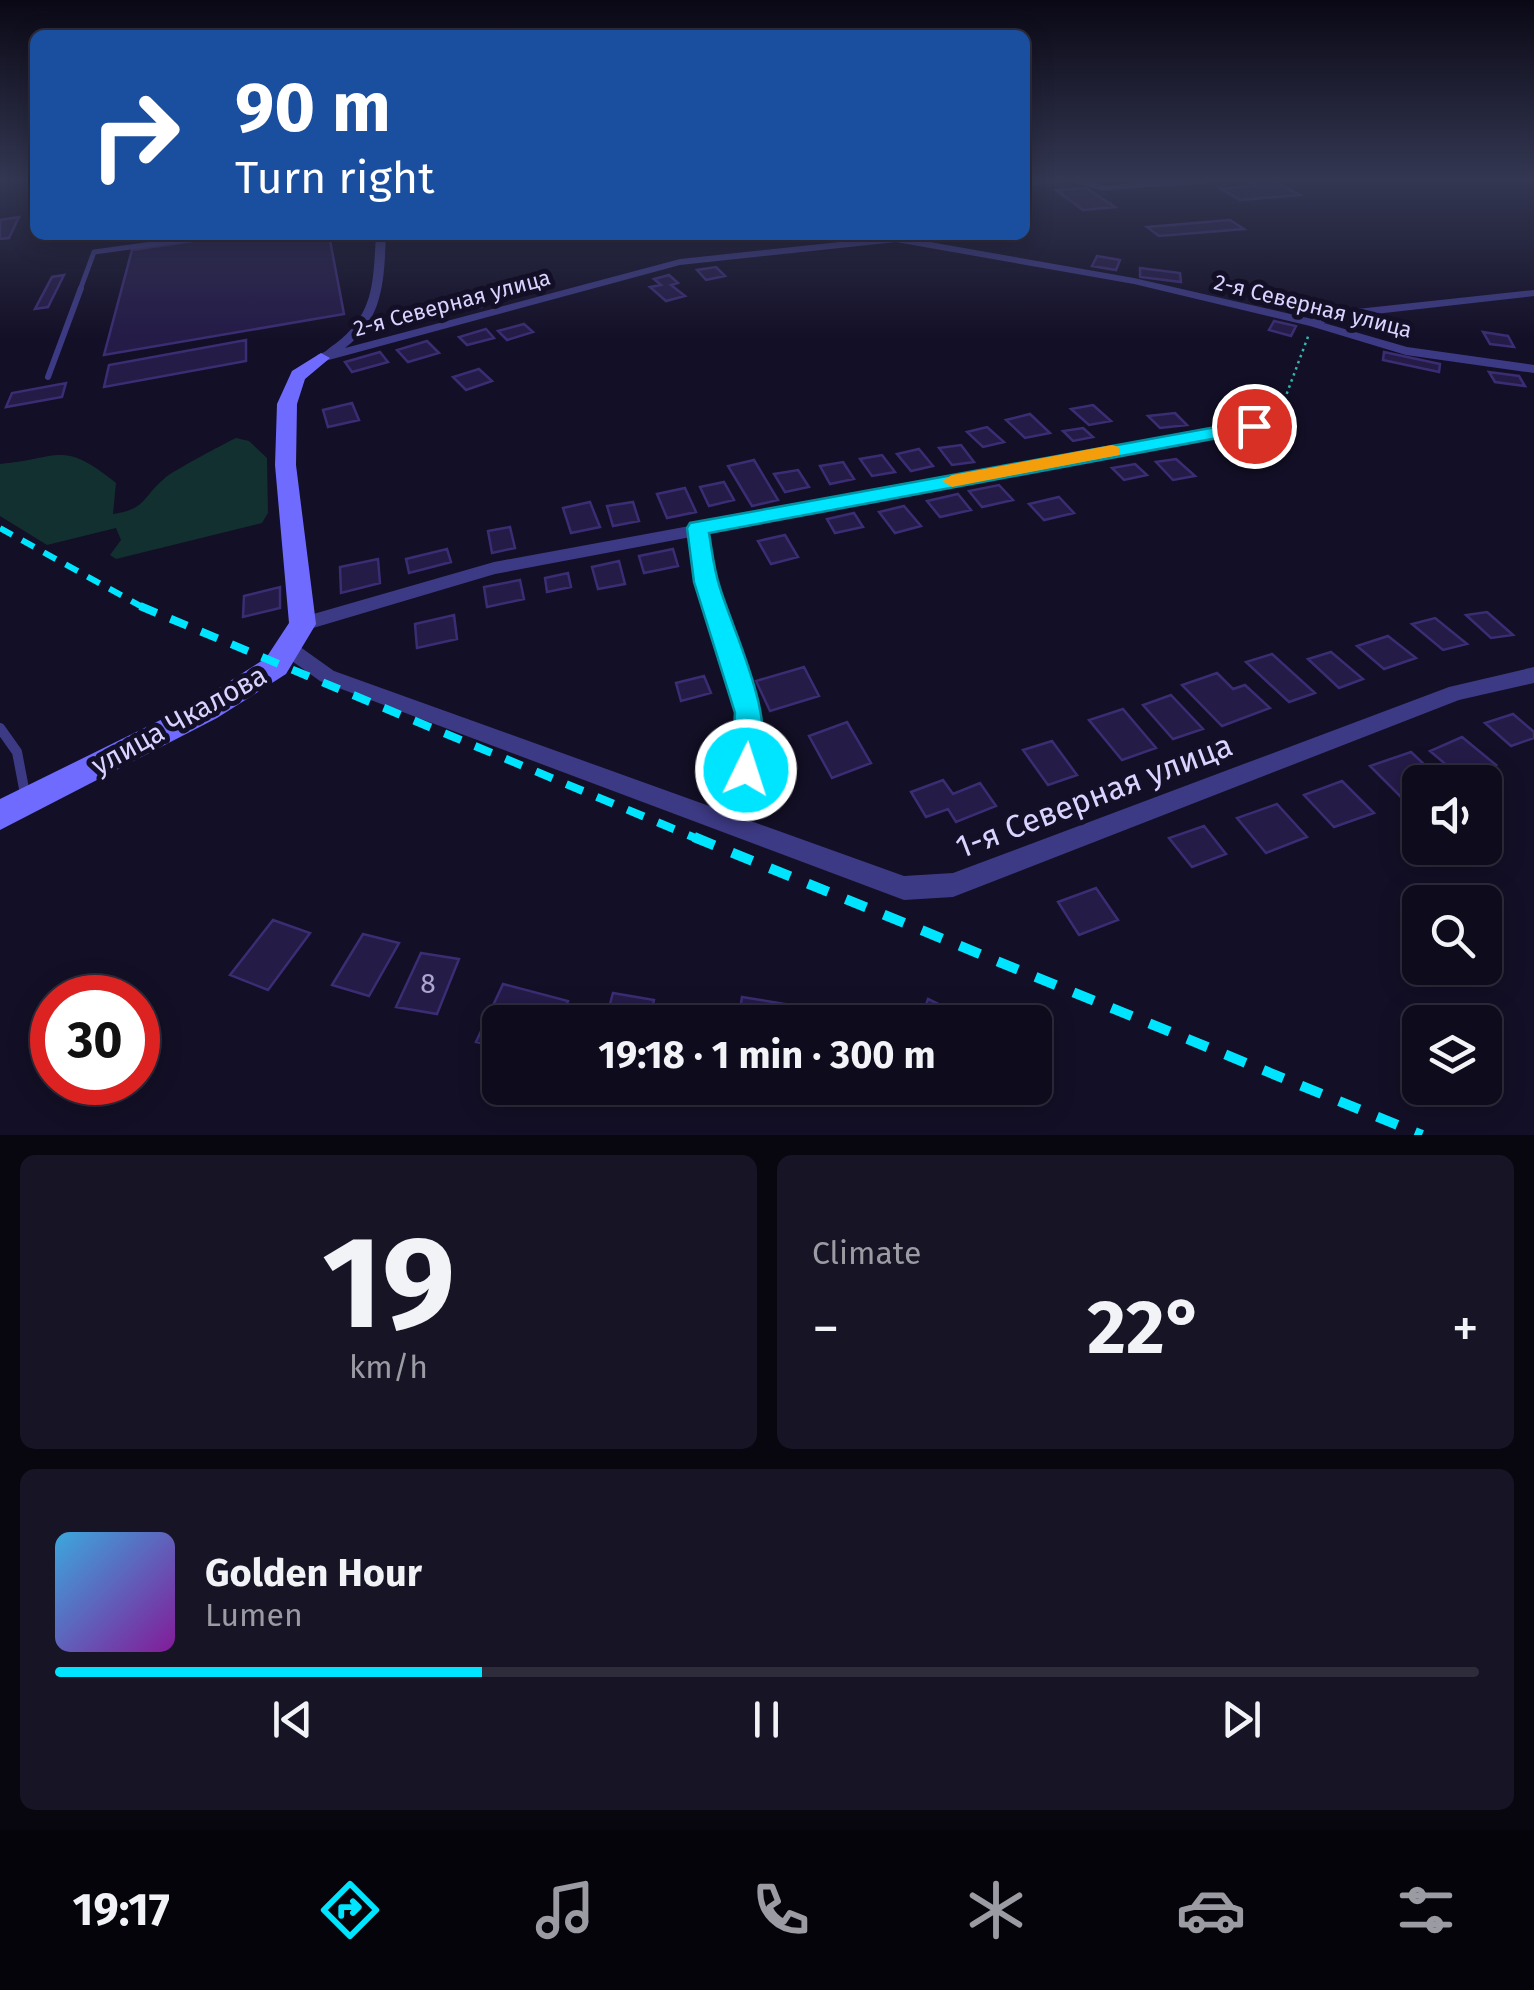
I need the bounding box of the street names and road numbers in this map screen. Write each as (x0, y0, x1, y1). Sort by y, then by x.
street label: 2-я Северная улица (351, 264, 553, 342)
street label: 2-я Северная улица (1211, 268, 1415, 344)
street label: улица Чкалова (86, 658, 272, 782)
street label: 1-я Северная улица (950, 726, 1238, 866)

